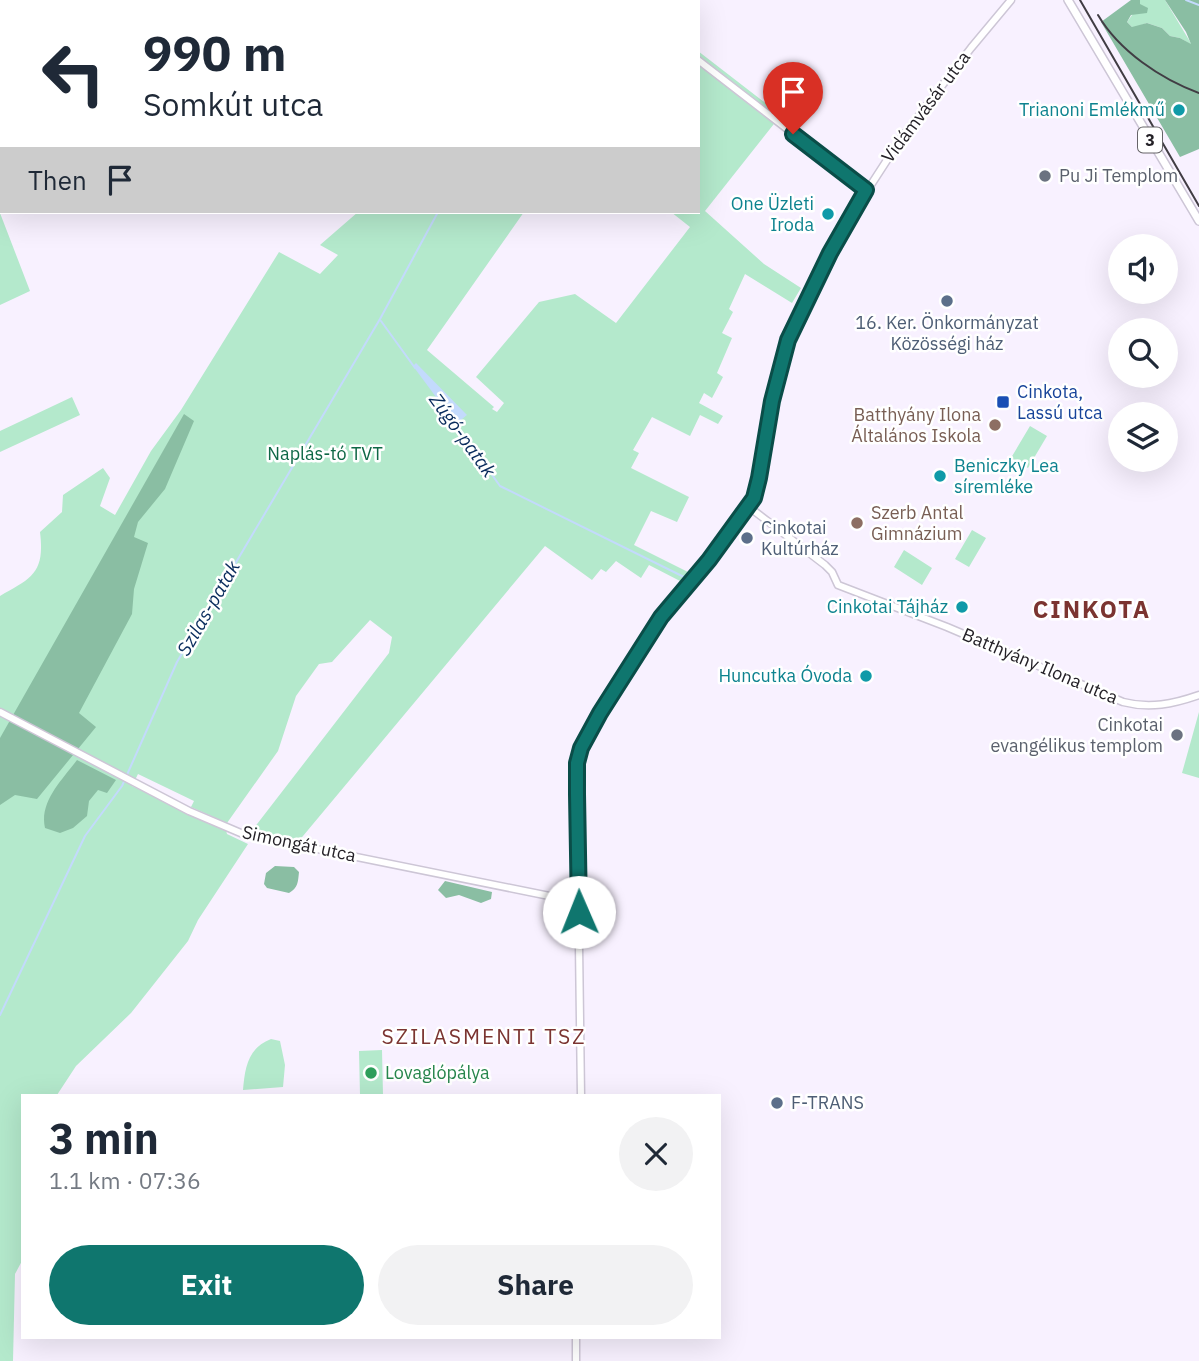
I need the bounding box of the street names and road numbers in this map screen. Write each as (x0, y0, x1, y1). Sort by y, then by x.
street label: Vidámvásár utca (876, 46, 975, 167)
road number: 3 (1138, 128, 1162, 152)
street label: Batthyány Ilona utca (959, 622, 1122, 709)
street label: Simongát utca (240, 820, 358, 867)

